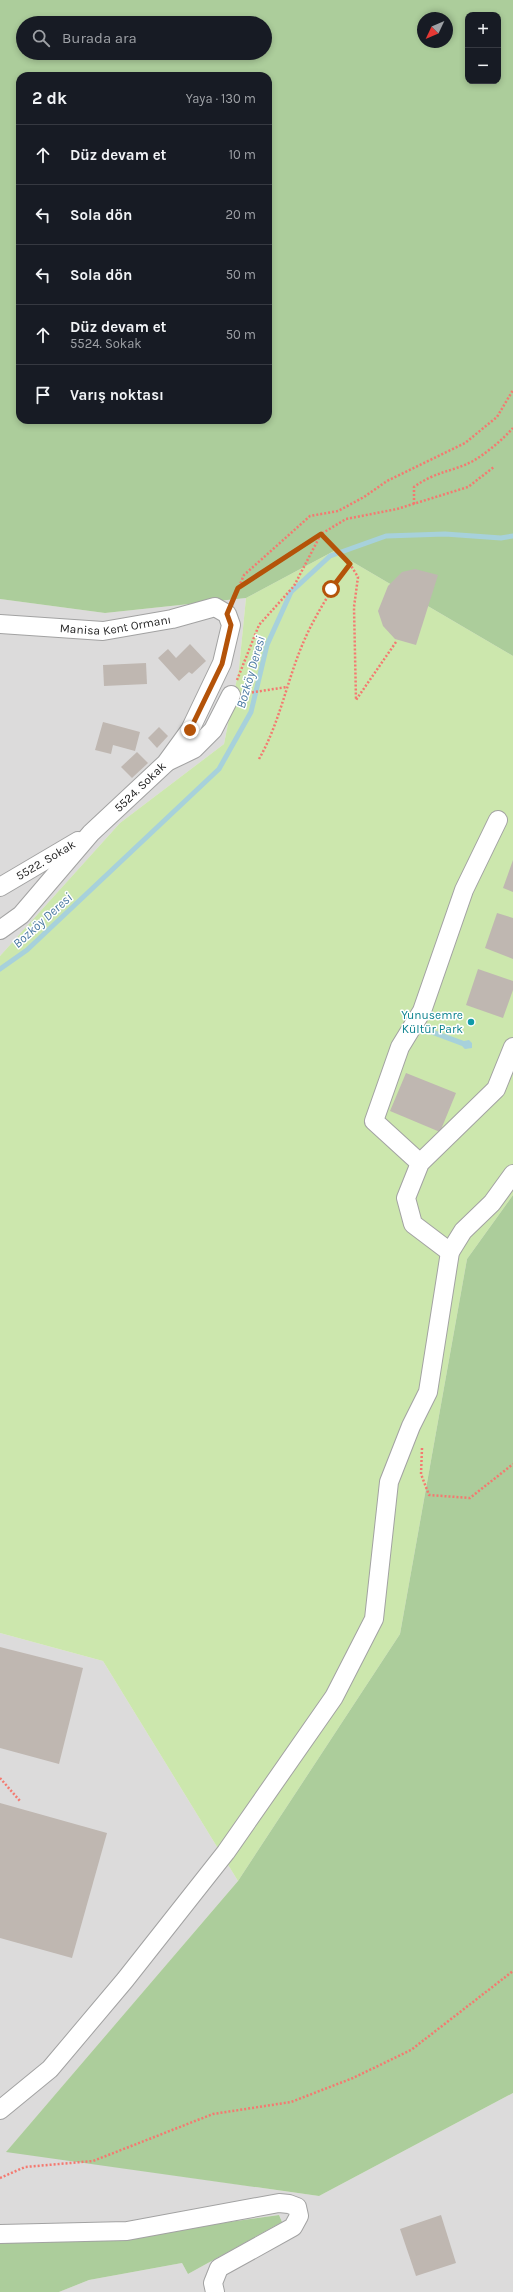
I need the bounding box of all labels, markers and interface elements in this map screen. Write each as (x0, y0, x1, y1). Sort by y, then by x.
north arrow (417, 12, 453, 48)
map controls (465, 12, 501, 84)
button: + (465, 12, 501, 48)
search box (16, 16, 272, 60)
icon: search (30, 27, 52, 49)
text: Burada ara (62, 29, 137, 47)
button: − (465, 48, 501, 84)
text: 2 dk (32, 88, 67, 108)
text: Yaya · 130 m (186, 91, 256, 106)
icon: ahead (32, 144, 54, 166)
text: Düz devam et (70, 146, 167, 164)
text: 10 m (229, 147, 256, 162)
icon: left (32, 204, 54, 226)
text: Sola dön (70, 206, 132, 224)
text: 20 m (226, 207, 256, 222)
icon: left (32, 264, 54, 286)
text: Sola dön (70, 266, 132, 284)
text: 50 m (226, 267, 256, 282)
text: Düz devam et (70, 318, 167, 336)
icon: ahead (32, 324, 54, 346)
text: 50 m (226, 327, 256, 342)
text: 5524. Sokak (70, 336, 142, 351)
icon: arrive (32, 384, 54, 406)
text: Varış noktası (70, 386, 164, 404)
route start (322, 580, 340, 598)
street label: Manisa Kent Ormanı (59, 612, 172, 638)
water label: Bozköy Deresi (233, 634, 268, 710)
route end (181, 721, 199, 739)
street label: 5524. Sokak (111, 759, 169, 815)
street label: 5522. Sokak (13, 837, 78, 883)
water label: Bozköy Deresi (10, 890, 75, 951)
place label: Yunusemre Kültür Park (401, 1008, 463, 1036)
marker: Yunusemre Kültür Park (466, 1017, 476, 1027)

